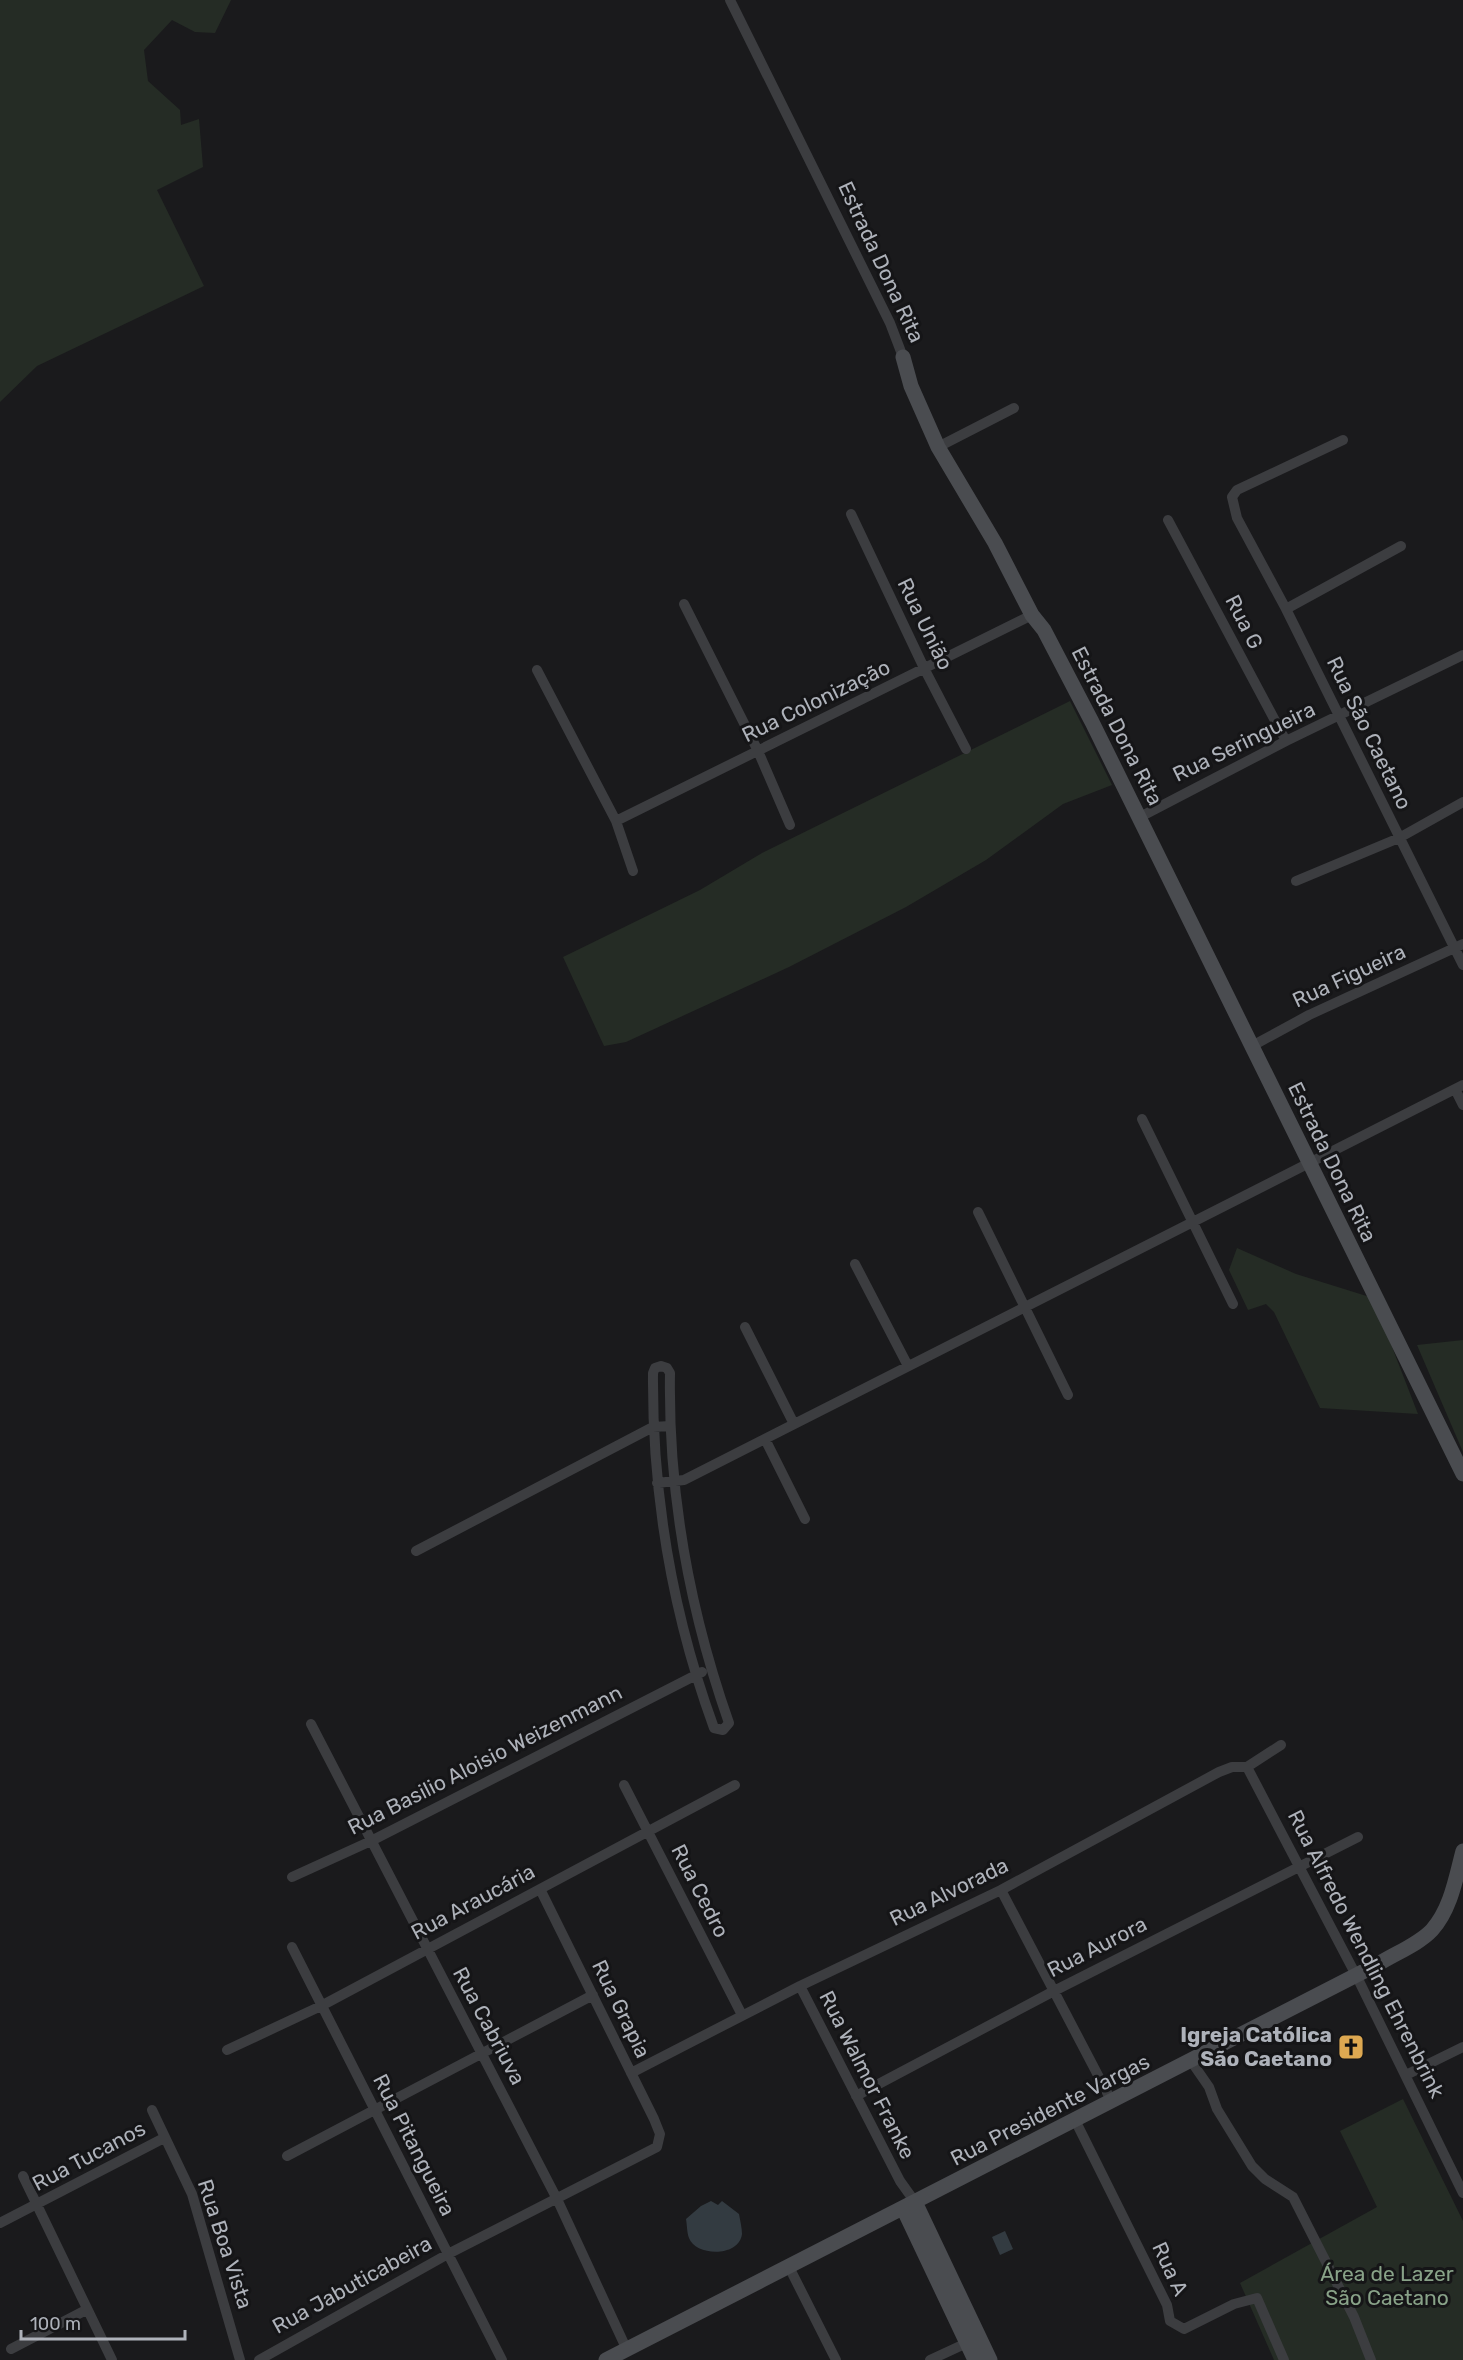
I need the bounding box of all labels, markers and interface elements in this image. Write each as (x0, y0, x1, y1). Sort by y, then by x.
street label: Estrada Dona Rita (833, 177, 930, 346)
street label: Rua União (892, 574, 958, 674)
street label: Rua G (1220, 591, 1269, 653)
street label: Estrada Dona Rita (1067, 642, 1168, 809)
street label: Rua São Caetano (1322, 652, 1417, 813)
street label: Rua Colonização (738, 654, 894, 747)
street label: Rua Seringueira (1169, 696, 1319, 787)
street label: Rua Figueira (1288, 938, 1409, 1013)
street label: Estrada Dona Rita (1283, 1078, 1382, 1246)
street label: Rua Basilio Aloisio Weizenmann (344, 1679, 626, 1840)
street label: Rua Alfredo Wendling Ehrenbrink (1283, 1806, 1450, 2102)
street label: Rua Cedro (666, 1840, 735, 1942)
street label: Rua Alvorada (886, 1852, 1012, 1931)
street label: Rua Araucária (407, 1858, 539, 1945)
street label: Rua Aurora (1043, 1911, 1151, 1982)
street label: Rua Grapia (587, 1956, 656, 2062)
street label: Rua Cabriuva (448, 1963, 531, 2089)
street label: Rua Walmor Franke (814, 1986, 921, 2163)
place label: Igreja Católica São Caetano (1180, 2022, 1332, 2071)
church icon: Igreja Católica São Caetano (1336, 2032, 1366, 2062)
street label: Rua Presidente Vargas (946, 2048, 1153, 2171)
street label: Rua Pitangueira (368, 2070, 461, 2220)
street label: Rua Tucanos (28, 2115, 150, 2196)
street label: Rua Boa Vista (193, 2176, 258, 2312)
street label: Rua Jabuticabeira (268, 2230, 436, 2339)
street label: Rua A (1147, 2238, 1194, 2300)
park label: Área de Lazer São Caetano (1320, 2261, 1454, 2310)
scale bar (21, 2303, 184, 2341)
text: 100 m (30, 2313, 81, 2335)

